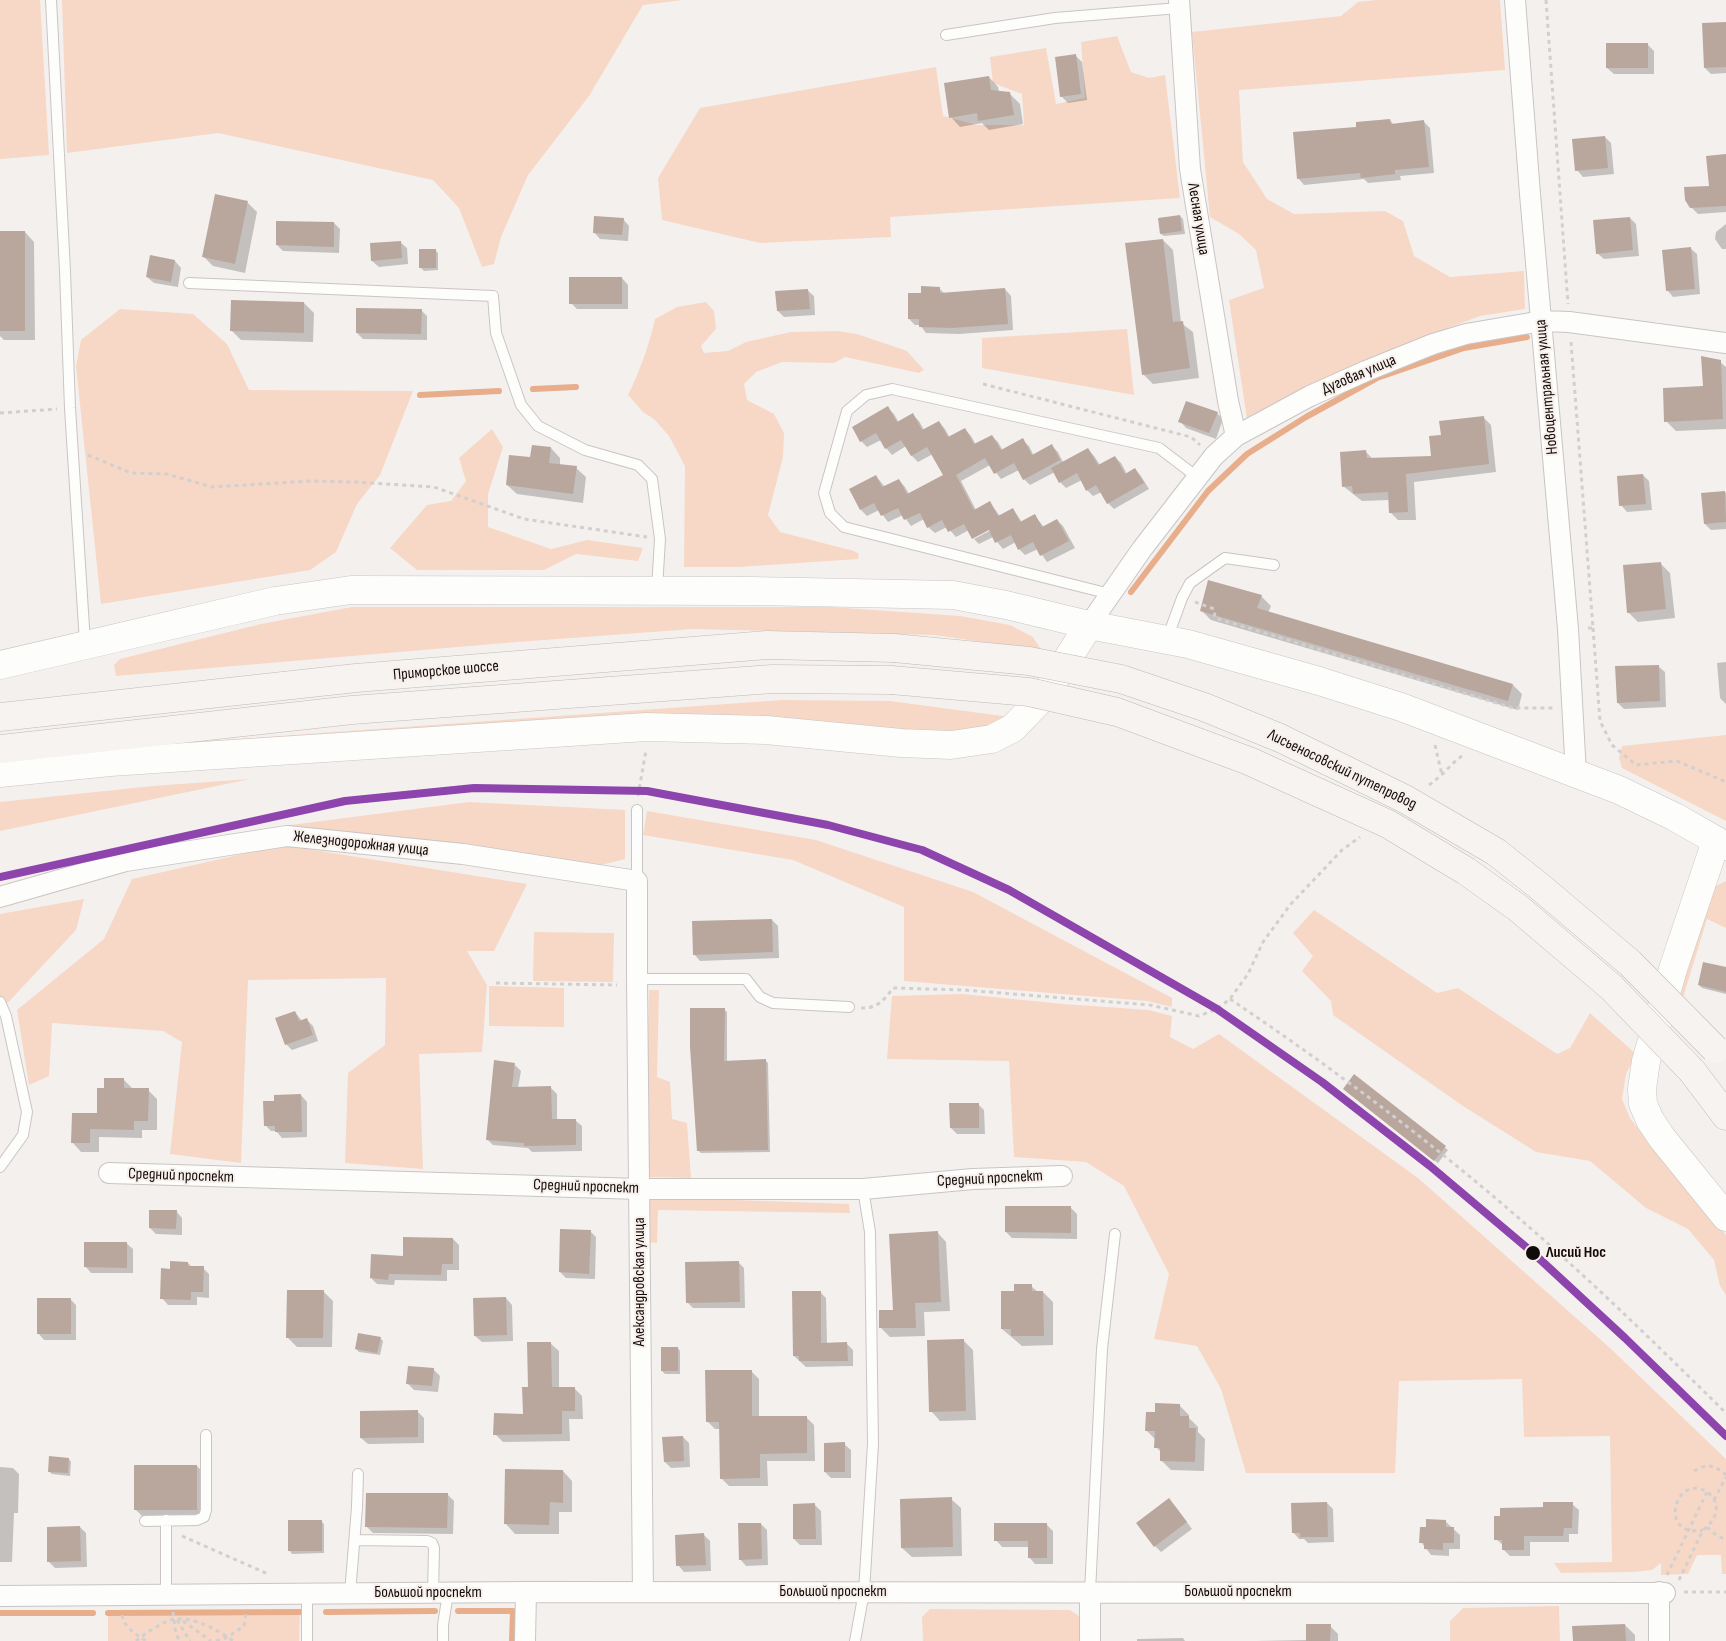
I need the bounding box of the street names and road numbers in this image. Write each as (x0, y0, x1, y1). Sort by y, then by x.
street label: Лесная улица (1183, 182, 1213, 256)
street label: Новоцентральная улица (1532, 319, 1562, 455)
street label: Дуговая улица (1319, 351, 1399, 399)
street label: Приморское шоссе (392, 657, 500, 685)
street label: Лисьеносовский путепровод (1264, 726, 1420, 814)
street label: Железнодорожная улица (292, 827, 430, 861)
street label: Средний проспект (128, 1165, 234, 1187)
street label: Средний проспект (937, 1167, 1043, 1191)
street label: Средний проспект (533, 1176, 639, 1198)
street label: Александровская улица (630, 1217, 650, 1347)
street label: Большой проспект (779, 1582, 887, 1602)
street label: Большой проспект (1184, 1582, 1292, 1602)
street label: Большой проспект (374, 1583, 482, 1603)

